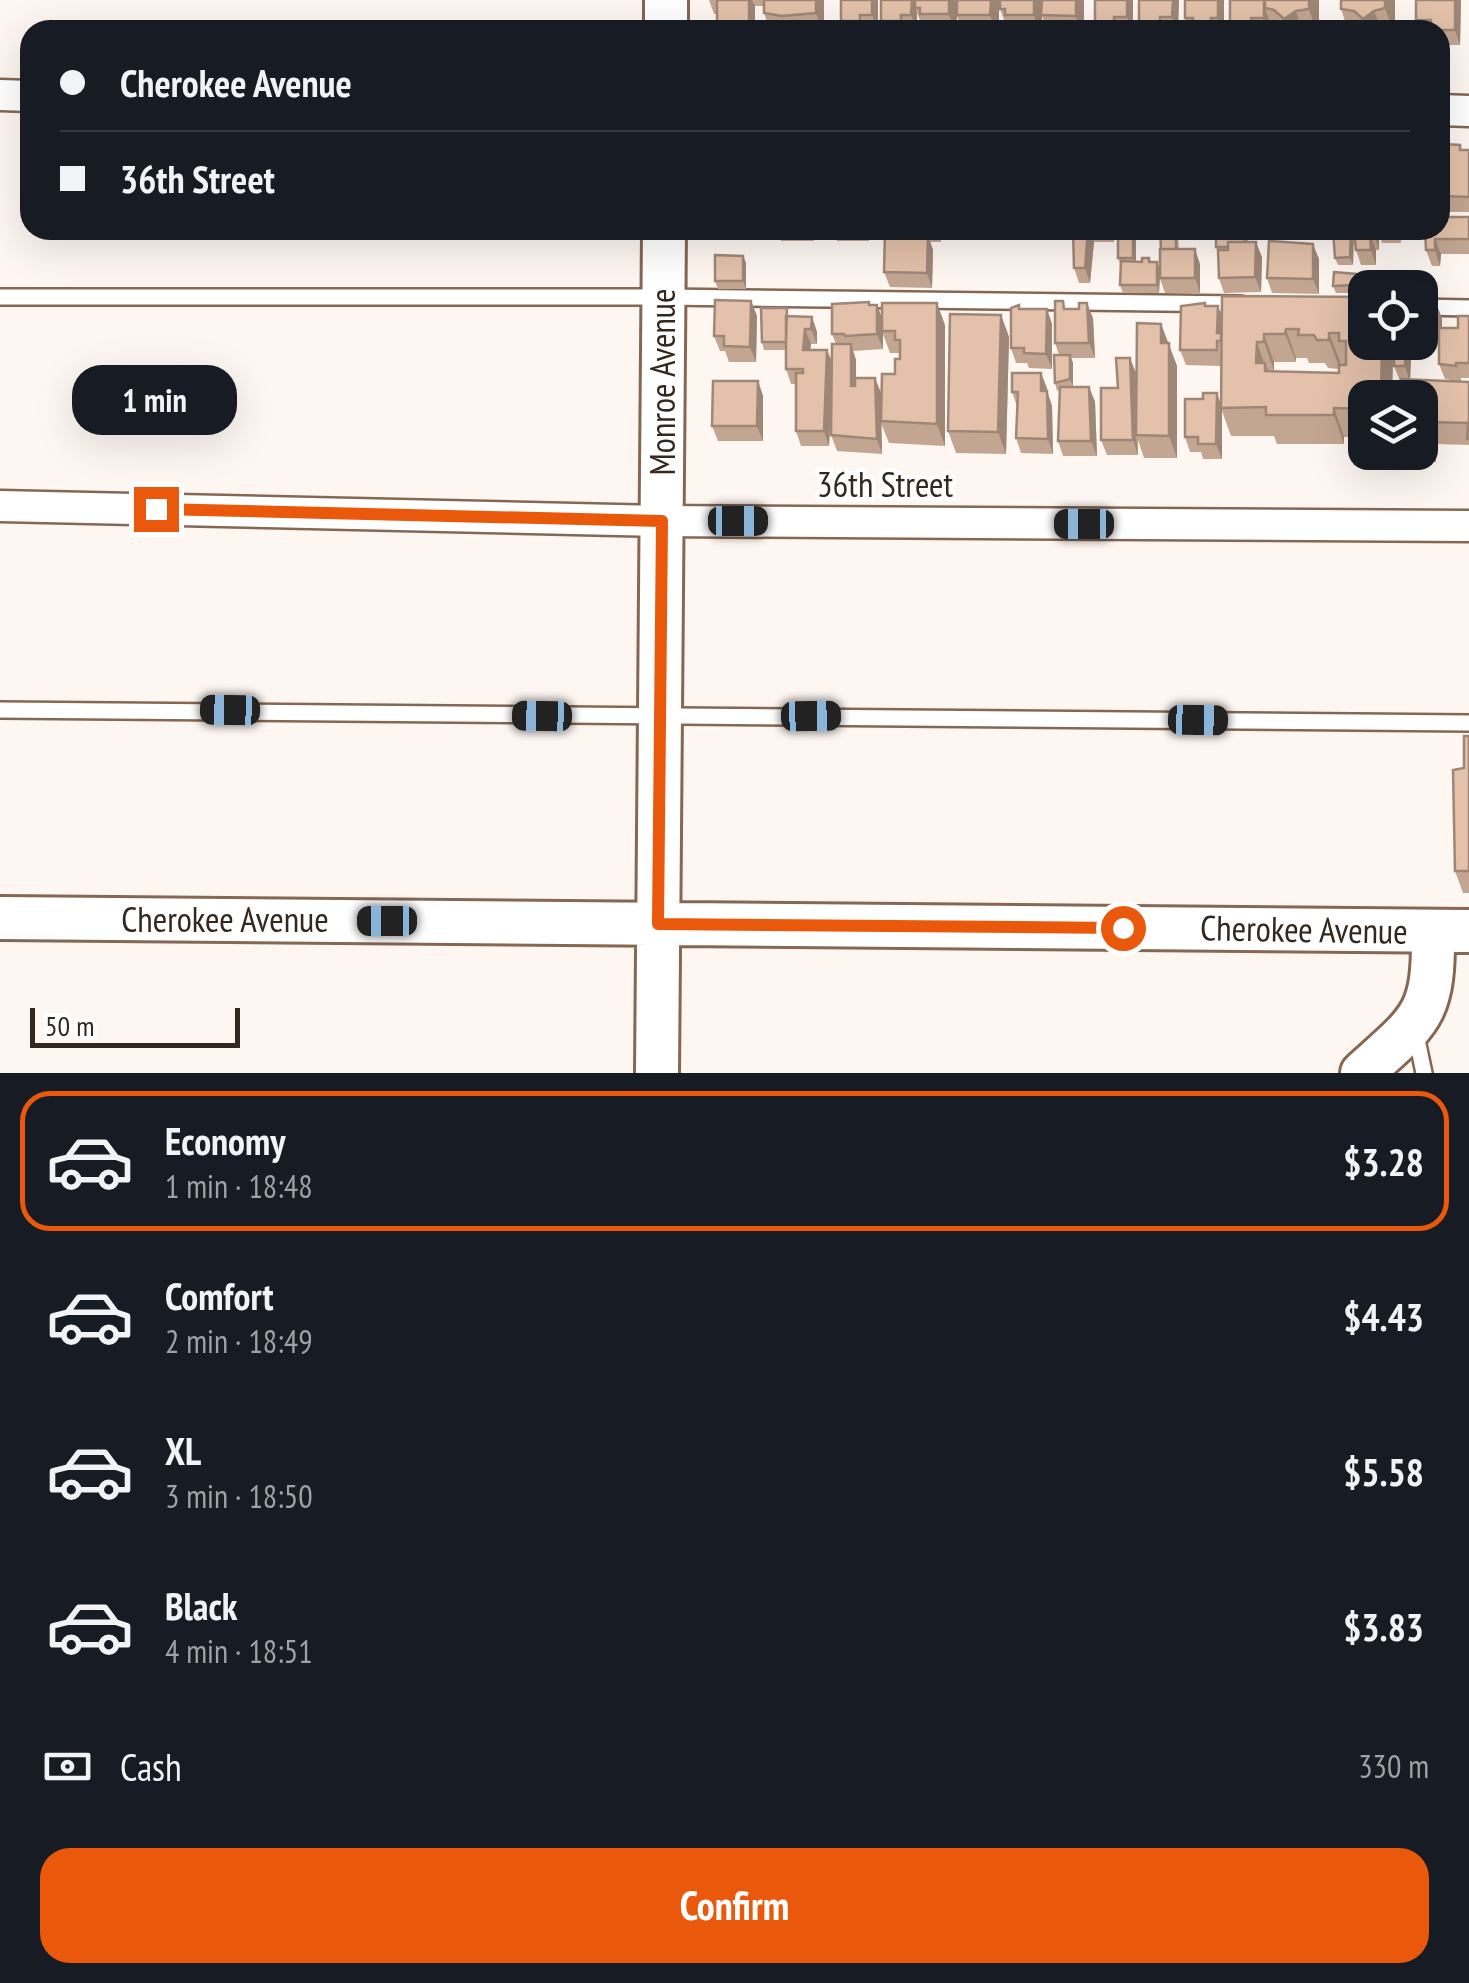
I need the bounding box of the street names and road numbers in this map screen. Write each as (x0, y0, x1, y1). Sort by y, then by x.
street label: Monroe Avenue (639, 289, 685, 475)
street label: 36th Street (817, 461, 954, 507)
street label: Cherokee Avenue (121, 896, 329, 942)
street label: Cherokee Avenue (1200, 904, 1408, 954)

